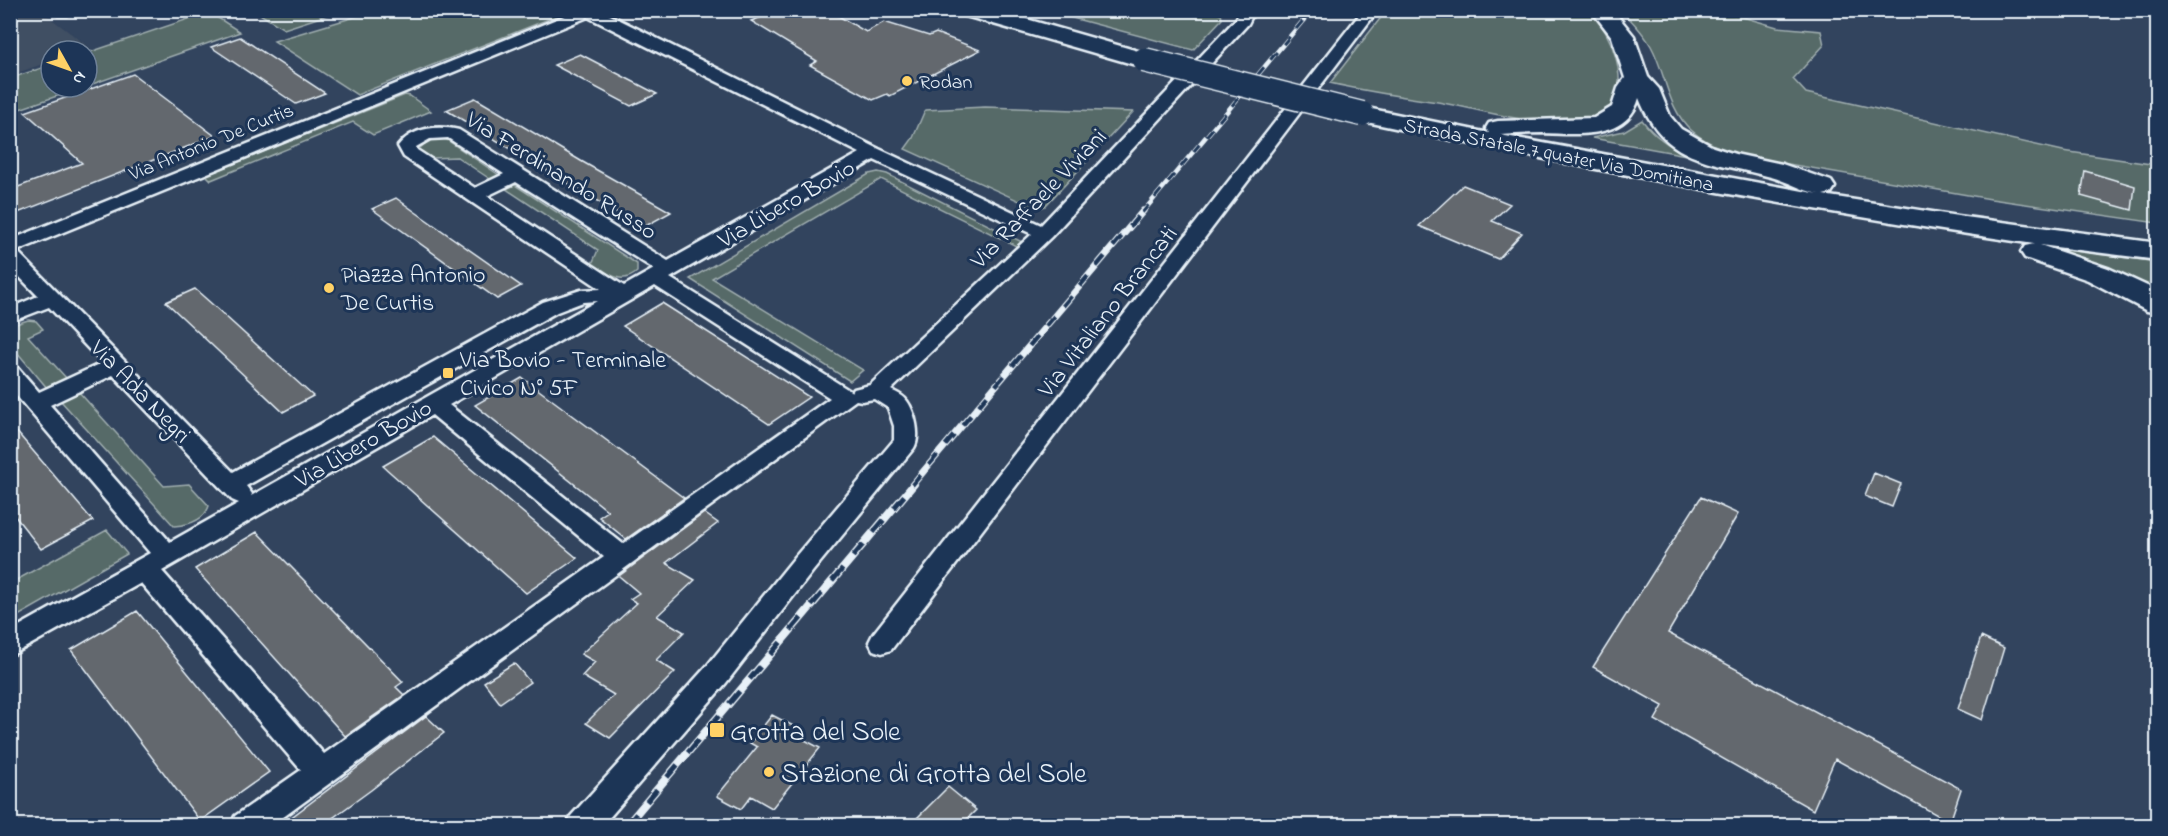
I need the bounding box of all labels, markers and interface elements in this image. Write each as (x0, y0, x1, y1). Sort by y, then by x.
north arrow (39, 39, 99, 99)
text: N (66, 66, 92, 89)
place label: Rodan (919, 69, 972, 98)
marker: Rodan (900, 74, 914, 88)
street label: Via Antonio De Curtis (124, 97, 299, 190)
street label: Via Ferdinando Russo (457, 104, 663, 250)
street label: Strada Statale 7 quater Via Domitiana (1401, 112, 1716, 201)
street label: Via Raffaele Viviani (963, 122, 1116, 279)
street label: Via Libero Bovio (711, 152, 862, 259)
street label: Via Vitaliano Brancati (1030, 219, 1187, 407)
place label: Piazza Antonio De Curtis (340, 259, 486, 322)
marker: Piazza Antonio De Curtis (322, 281, 336, 295)
street label: Via Ada Negri (80, 332, 198, 453)
place label: Via Bovio - Terminale Civico N° 5F (459, 344, 666, 407)
marker: Via Bovio - Terminale Civico N° 5F (441, 366, 455, 380)
street label: Via Libero Bovio (288, 392, 439, 499)
place label: Grotta del Sole (730, 713, 901, 754)
marker: Grotta del Sole (708, 721, 726, 739)
place label: Stazione di Grotta del Sole (781, 755, 1087, 796)
marker: Stazione di Grotta del Sole (762, 765, 776, 779)

